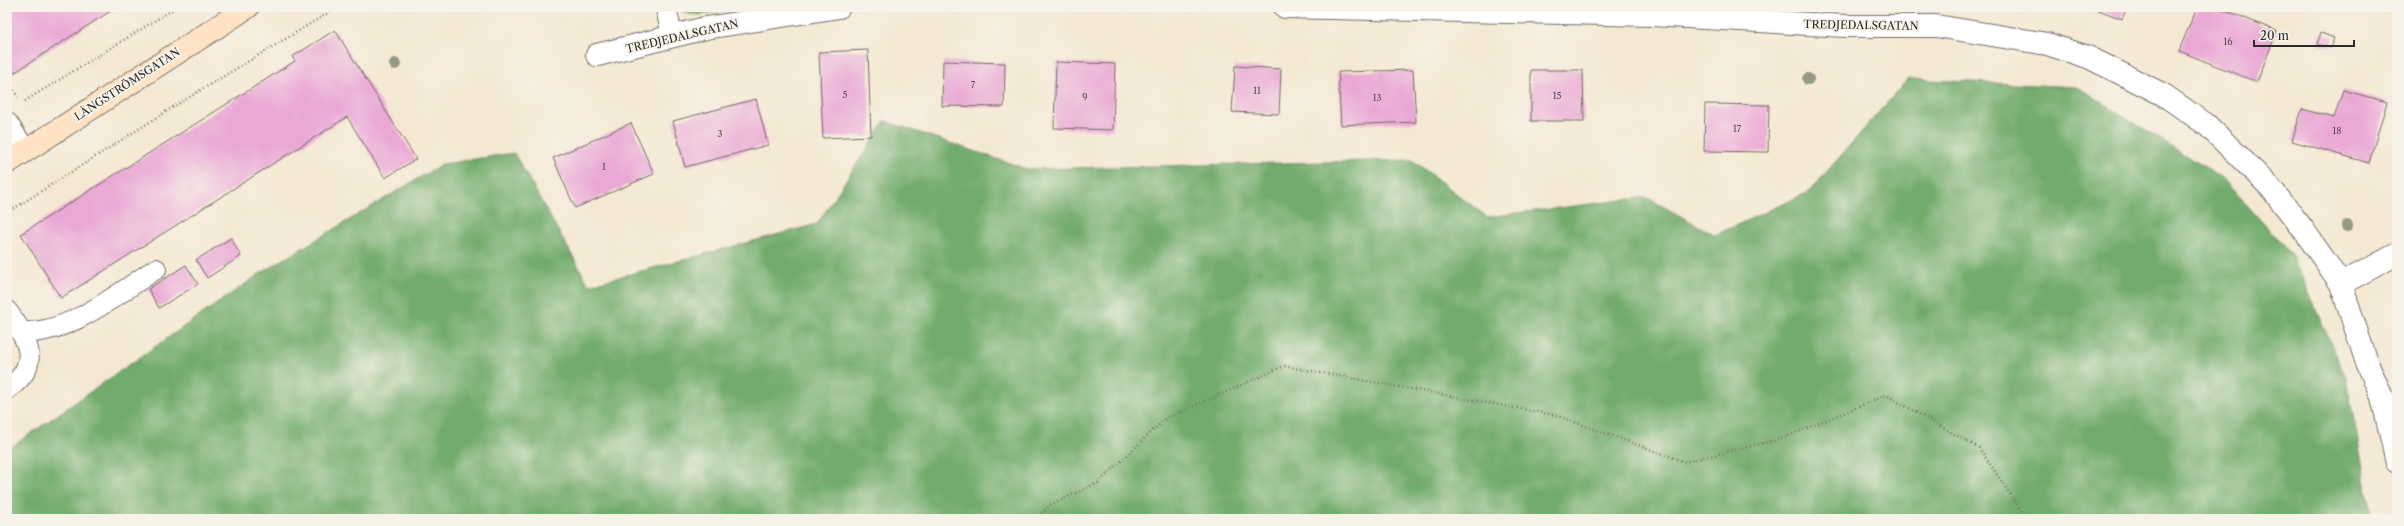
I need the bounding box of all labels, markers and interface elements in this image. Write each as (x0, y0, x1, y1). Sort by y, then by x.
street label: TREDJEDALSGATAN (624, 16, 740, 56)
street label: TREDJEDALSGATAN (1803, 17, 1919, 33)
scale bar (2254, 22, 2354, 48)
text: 20 m (2260, 28, 2289, 43)
house number: 16 (2223, 36, 2233, 47)
street label: LÅNGSTRÖMSGATAN (71, 44, 183, 123)
house number: 7 (971, 79, 976, 90)
house number: 11 (1253, 85, 1261, 96)
house number: 5 (843, 89, 848, 100)
house number: 15 (1553, 90, 1561, 101)
house number: 9 (1082, 91, 1088, 102)
house number: 13 (1373, 92, 1381, 103)
house number: 17 (1733, 123, 1742, 134)
house number: 18 (2332, 125, 2342, 136)
house number: 3 (718, 128, 723, 139)
house number: 1 (602, 161, 606, 172)

